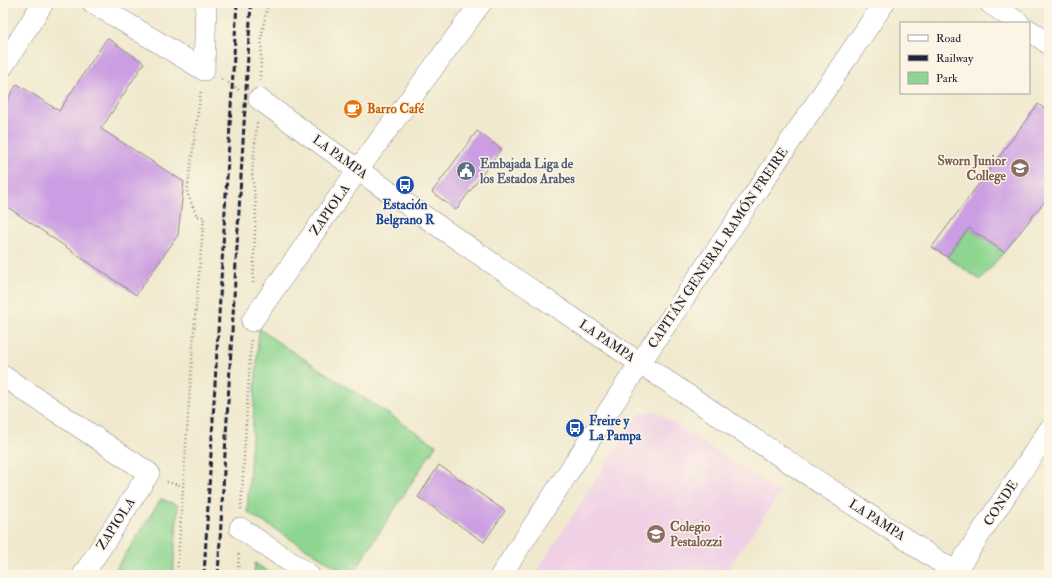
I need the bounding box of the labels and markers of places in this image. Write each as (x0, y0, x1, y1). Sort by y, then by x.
cafe icon: Barro Café (342, 98, 364, 120)
place label: Barro Café (367, 101, 424, 117)
place label: Sworn Junior College (937, 153, 1007, 185)
place label: Embajada Liga de los Estados Arabes (479, 156, 575, 187)
school or university icon: Sworn Junior College (1009, 157, 1031, 179)
public building icon: Embajada Liga de los Estados Arabes (455, 160, 477, 182)
bus stop icon: Estación Belgrano R (394, 174, 416, 196)
place label: Estación Belgrano R (376, 197, 435, 229)
place label: Freire y La Pampa (589, 413, 642, 445)
bus stop icon: Freire y La Pampa (564, 417, 586, 439)
place label: Colegio Pestalozzi (670, 519, 723, 550)
school or university icon: Colegio Pestalozzi (645, 523, 667, 545)

